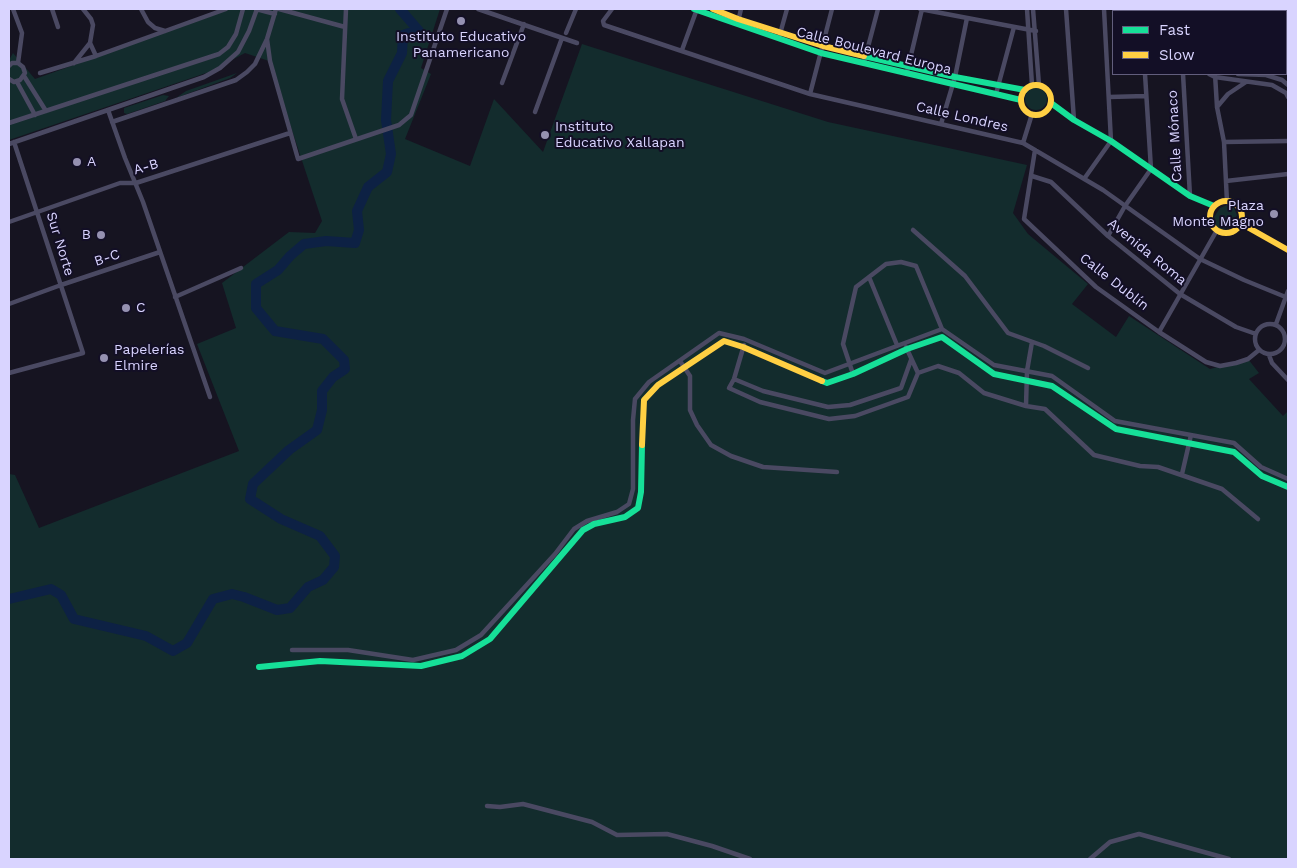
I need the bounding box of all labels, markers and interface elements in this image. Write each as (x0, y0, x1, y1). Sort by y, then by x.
legend (1112, 10, 1287, 75)
marker: Instituto Educativo Panamericano (455, 15, 467, 27)
text: Fast (1159, 21, 1190, 39)
street label: Calle Boulevard Europa (795, 24, 953, 78)
place label: Instituto Educativo Panamericano (396, 29, 526, 62)
text: Slow (1159, 46, 1195, 64)
street label: Calle Mónaco (1164, 90, 1186, 182)
street label: Calle Londres (914, 98, 1010, 136)
place label: Instituto Educativo Xallapan (555, 119, 685, 152)
marker: Instituto Educativo Xallapan (539, 129, 551, 141)
place label: A (87, 154, 96, 170)
street label: A-B (132, 155, 160, 179)
marker: A (71, 156, 83, 168)
place label: Plaza Monte Magno (1172, 198, 1264, 230)
marker: Plaza Monte Magno (1268, 208, 1280, 220)
street label: Sur Norte (42, 210, 78, 278)
street label: Avenida Roma (1104, 215, 1190, 289)
place label: B (82, 227, 91, 243)
marker: B (95, 229, 107, 241)
street label: B-C (92, 246, 122, 270)
street label: Calle Dublín (1076, 250, 1152, 314)
place label: C (136, 300, 146, 316)
marker: C (120, 302, 132, 314)
place label: Papelerías Elmire (114, 342, 184, 374)
marker: Papelerías Elmire (98, 352, 110, 364)

